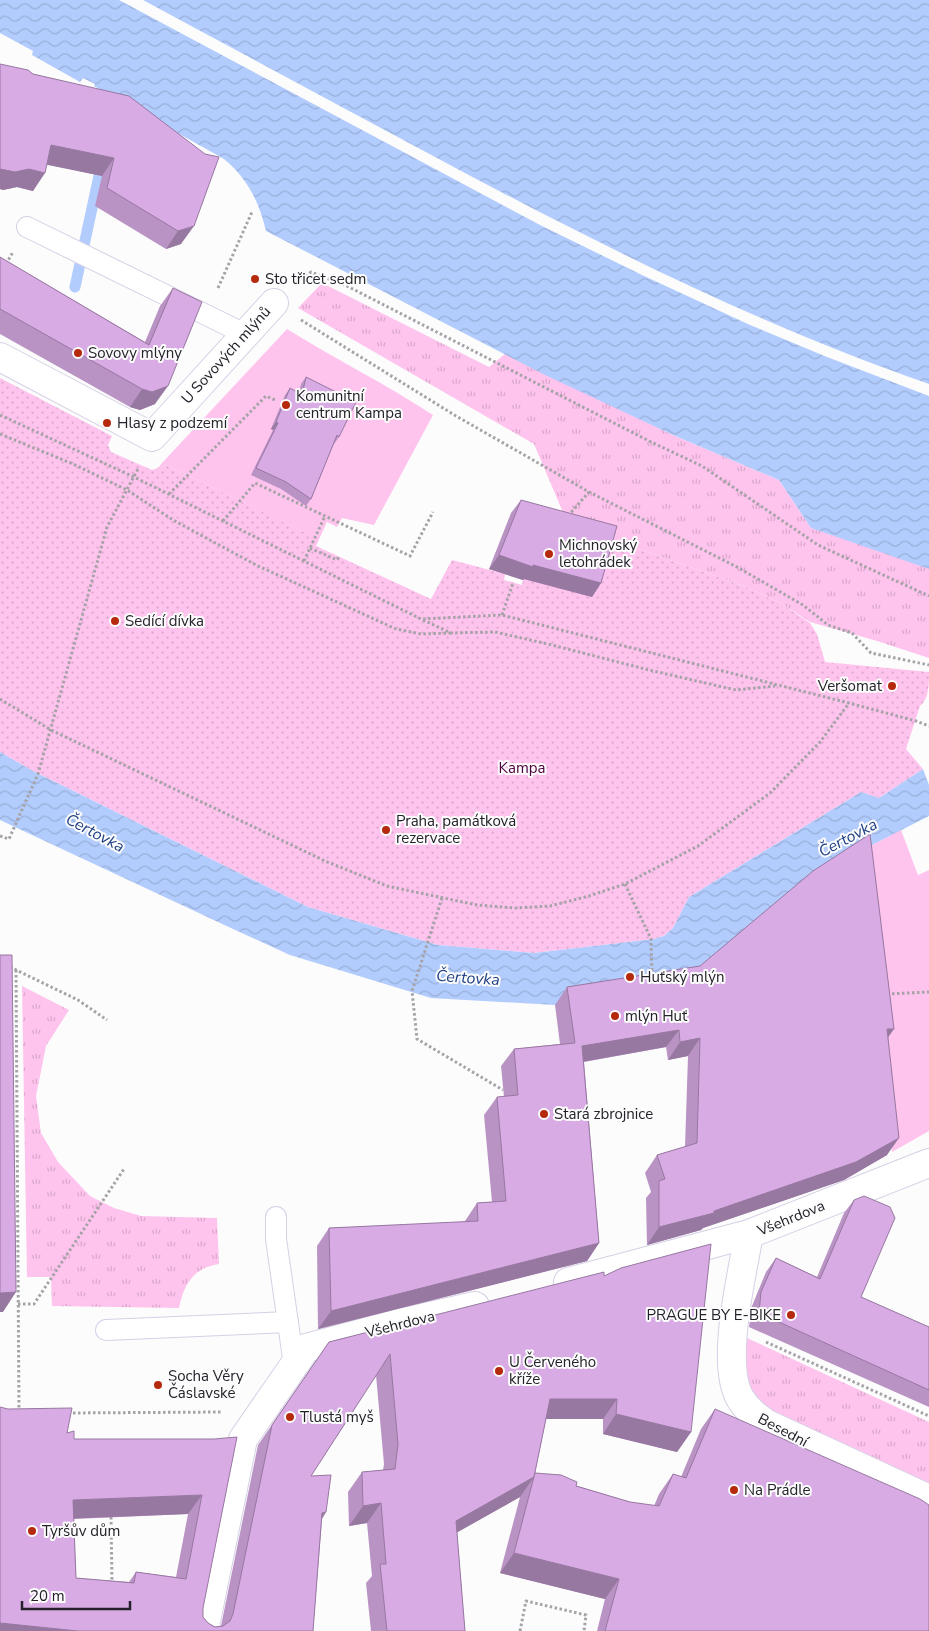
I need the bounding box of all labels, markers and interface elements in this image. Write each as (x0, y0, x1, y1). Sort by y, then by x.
place label: Sto třicet sedm (265, 269, 366, 289)
marker: Sto třicet sedm (249, 273, 261, 285)
street label: U Sovových mlýnů (177, 302, 275, 408)
place label: Sovovy mlýny (88, 343, 182, 363)
marker: Sovovy mlýny (72, 347, 84, 359)
place label: Komunitní centrum Kampa (296, 386, 402, 423)
marker: Komunitní centrum Kampa (280, 399, 292, 411)
place label: Hlasy z podzemí (117, 413, 229, 433)
marker: Hlasy z podzemí (101, 417, 113, 429)
place label: Michnovský letohrádek (559, 535, 638, 572)
marker: Michnovský letohrádek (543, 548, 555, 560)
place label: Sedící dívka (125, 611, 204, 631)
marker: Sedící dívka (109, 615, 121, 627)
place label: Veršomat (817, 676, 883, 696)
marker: Veršomat (886, 680, 898, 692)
park label: Kampa (499, 758, 545, 778)
water label: Čertovka (62, 808, 128, 858)
place label: Praha, památková rezervace (396, 811, 516, 848)
water label: Čertovka (815, 813, 881, 863)
marker: Praha, památková rezervace (380, 824, 392, 836)
water label: Čertovka (435, 965, 501, 991)
place label: Huťský mlýn (640, 967, 724, 987)
marker: Huťský mlýn (624, 971, 636, 983)
place label: mlýn Huť (625, 1006, 688, 1026)
marker: mlýn Huť (609, 1010, 621, 1022)
place label: Stará zbrojnice (554, 1104, 653, 1124)
marker: Stará zbrojnice (538, 1108, 550, 1120)
street label: Všehrdova (753, 1195, 828, 1241)
place label: PRAGUE BY E-BIKE (647, 1305, 781, 1325)
street label: Všehrdova (362, 1306, 437, 1343)
marker: PRAGUE BY E-BIKE (785, 1309, 797, 1321)
place label: U Červeného kříže (509, 1351, 596, 1389)
marker: U Červeného kříže (493, 1365, 505, 1377)
place label: Socha Věry Čáslavské (168, 1366, 244, 1403)
marker: Socha Věry Čáslavské (152, 1379, 164, 1391)
place label: Tlustá myš (300, 1407, 374, 1427)
street label: Besední (754, 1408, 813, 1452)
marker: Tlustá myš (284, 1411, 296, 1423)
place label: Na Prádle (744, 1480, 811, 1500)
marker: Na Prádle (728, 1484, 740, 1496)
place label: Tyršův dům (42, 1521, 120, 1541)
marker: Tyršův dům (26, 1525, 38, 1537)
scale bar (22, 1578, 130, 1610)
text: 20 m (30, 1586, 65, 1606)

